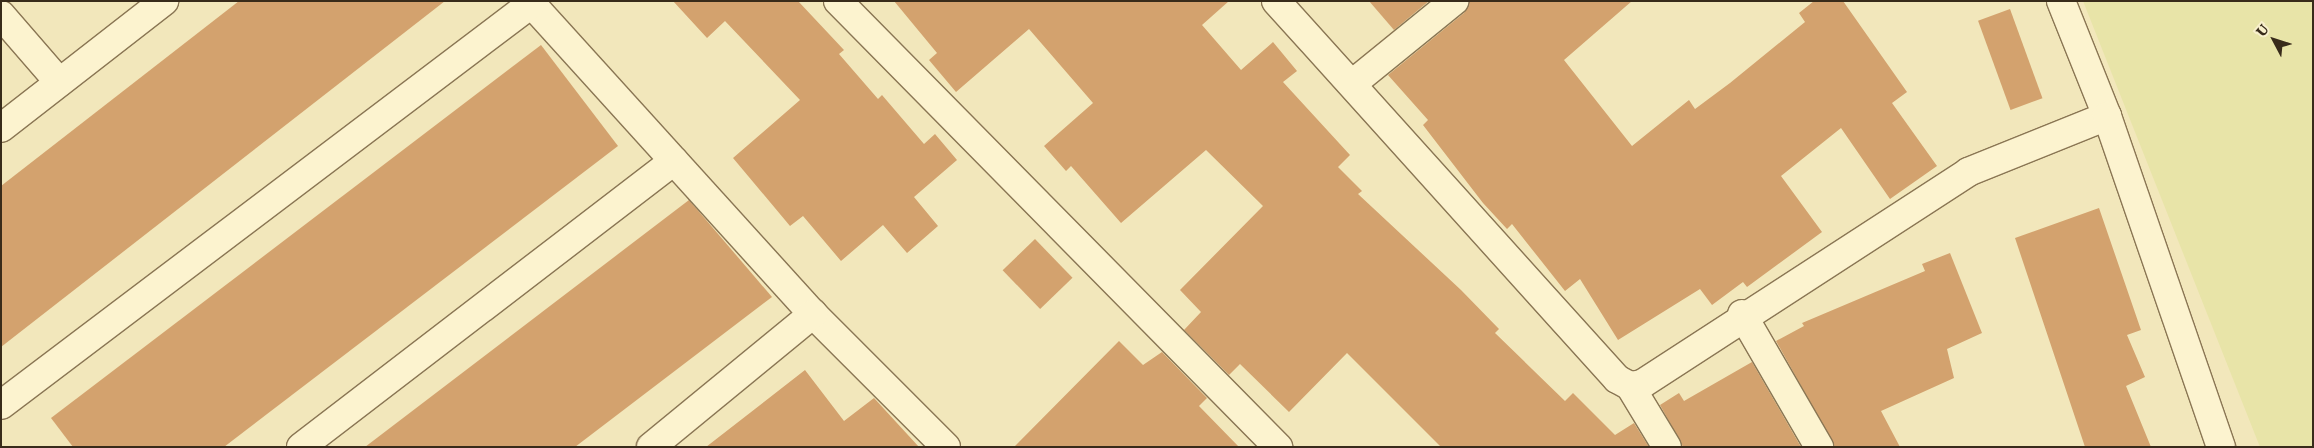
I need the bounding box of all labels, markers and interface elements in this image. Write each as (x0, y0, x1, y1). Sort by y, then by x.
north arrow (2249, 15, 2299, 65)
text: U (2253, 21, 2272, 40)

